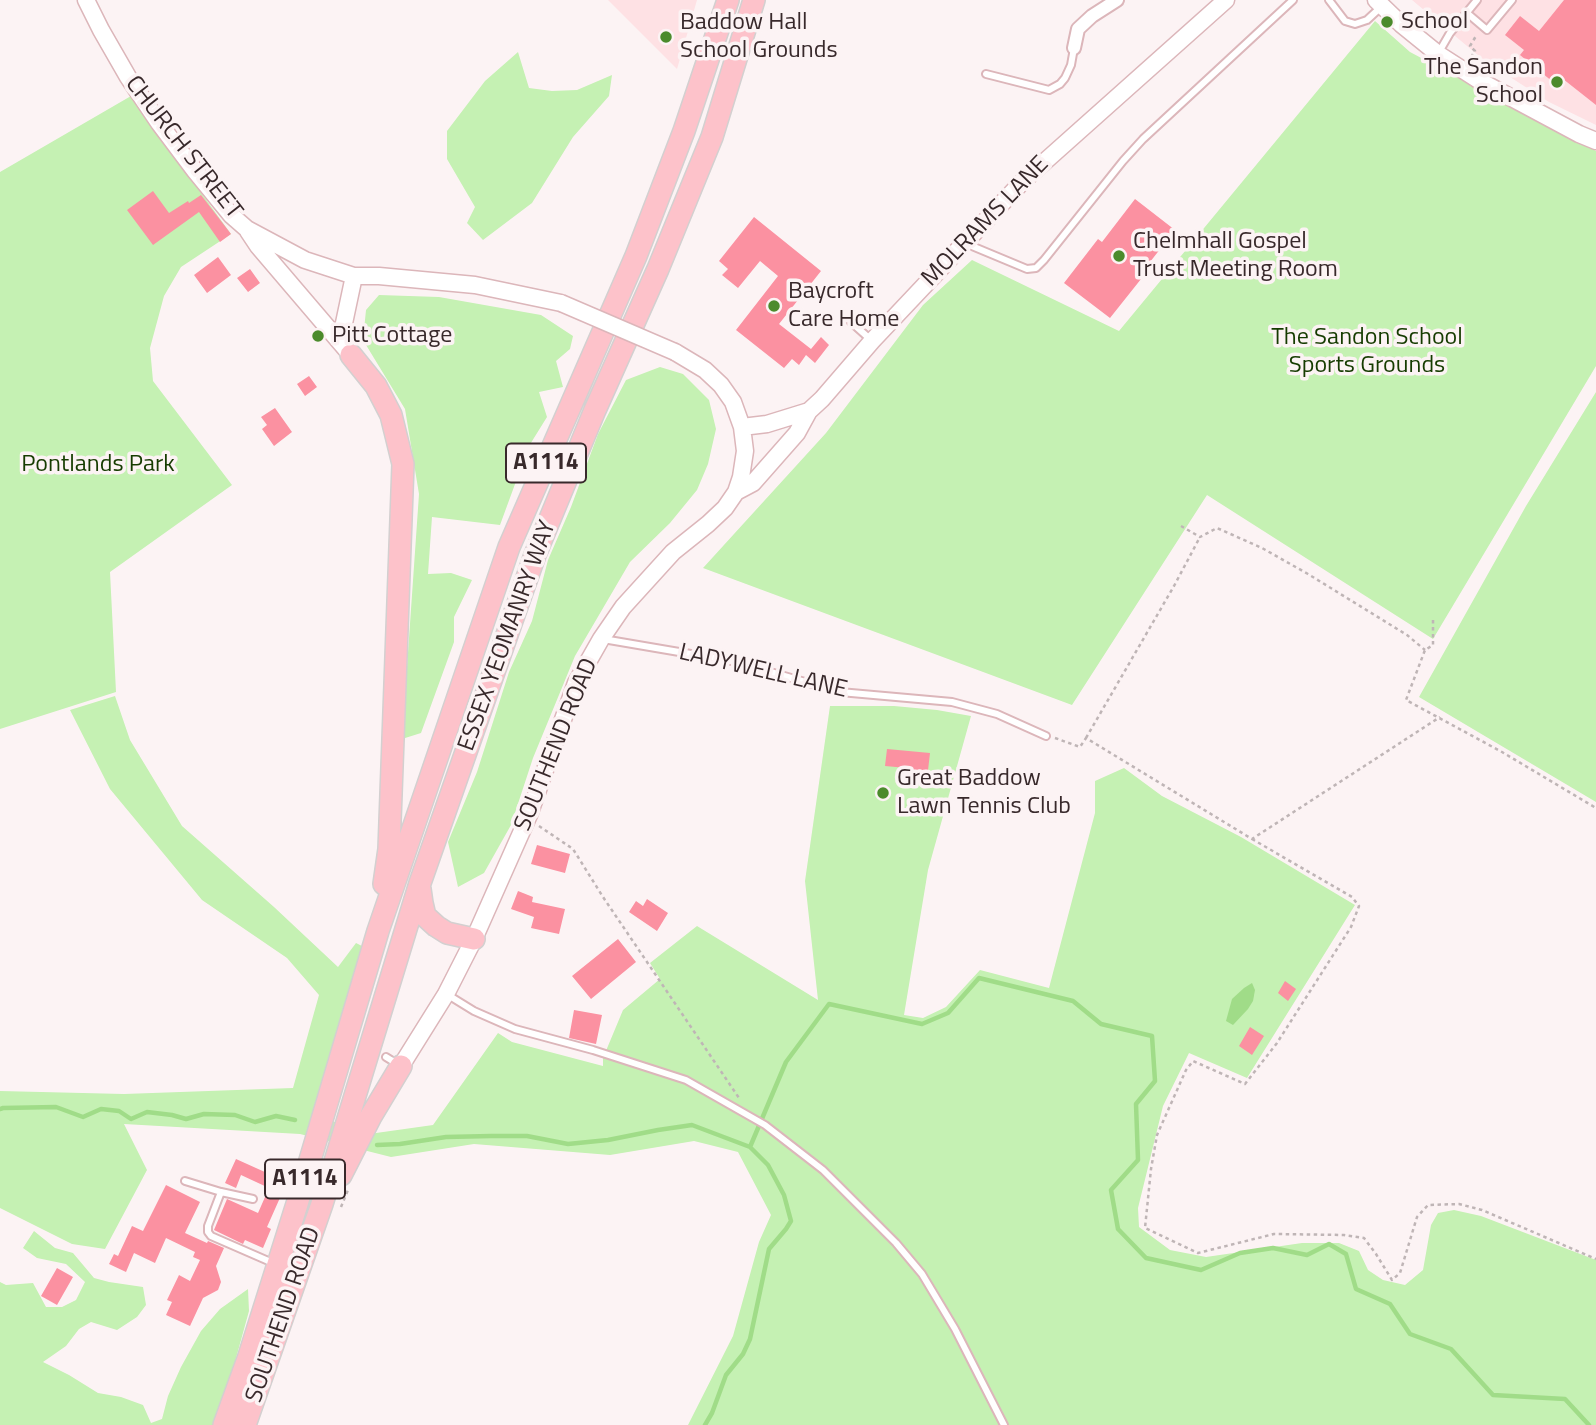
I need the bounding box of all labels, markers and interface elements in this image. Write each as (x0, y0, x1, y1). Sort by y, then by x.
place label: School (1401, 8, 1468, 36)
place label: Baddow Hall School Grounds (680, 9, 838, 65)
marker: School (1379, 14, 1395, 30)
marker: Baddow Hall School Grounds (658, 29, 674, 45)
place label: The Sandon School (1424, 54, 1543, 110)
street label: CHURCH STREET (118, 71, 248, 225)
marker: The Sandon School (1549, 74, 1565, 90)
street label: MOLRAMS LANE (917, 151, 1055, 293)
place label: Chelmhall Gospel Trust Meeting Room (1133, 228, 1338, 284)
marker: Chelmhall Gospel Trust Meeting Room (1111, 248, 1127, 264)
place label: Baycroft Care Home (788, 278, 899, 334)
marker: Baycroft Care Home (766, 298, 782, 314)
place label: Pitt Cottage (332, 322, 452, 350)
park label: The Sandon School Sports Grounds (1271, 324, 1463, 380)
marker: Pitt Cottage (310, 328, 326, 344)
road number: A1114 (506, 444, 586, 482)
park label: Pontlands Park (21, 451, 175, 479)
street label: ESSEX YEOMANRY WAY (453, 517, 563, 755)
street label: LADYWELL LANE (676, 639, 850, 705)
street label: SOUTHEND ROAD (509, 655, 605, 835)
place label: Great Baddow Lawn Tennis Club (897, 765, 1071, 821)
marker: Great Baddow Lawn Tennis Club (875, 785, 891, 801)
road number: A1114 (265, 1160, 345, 1198)
street label: SOUTHEND ROAD (241, 1224, 327, 1406)

